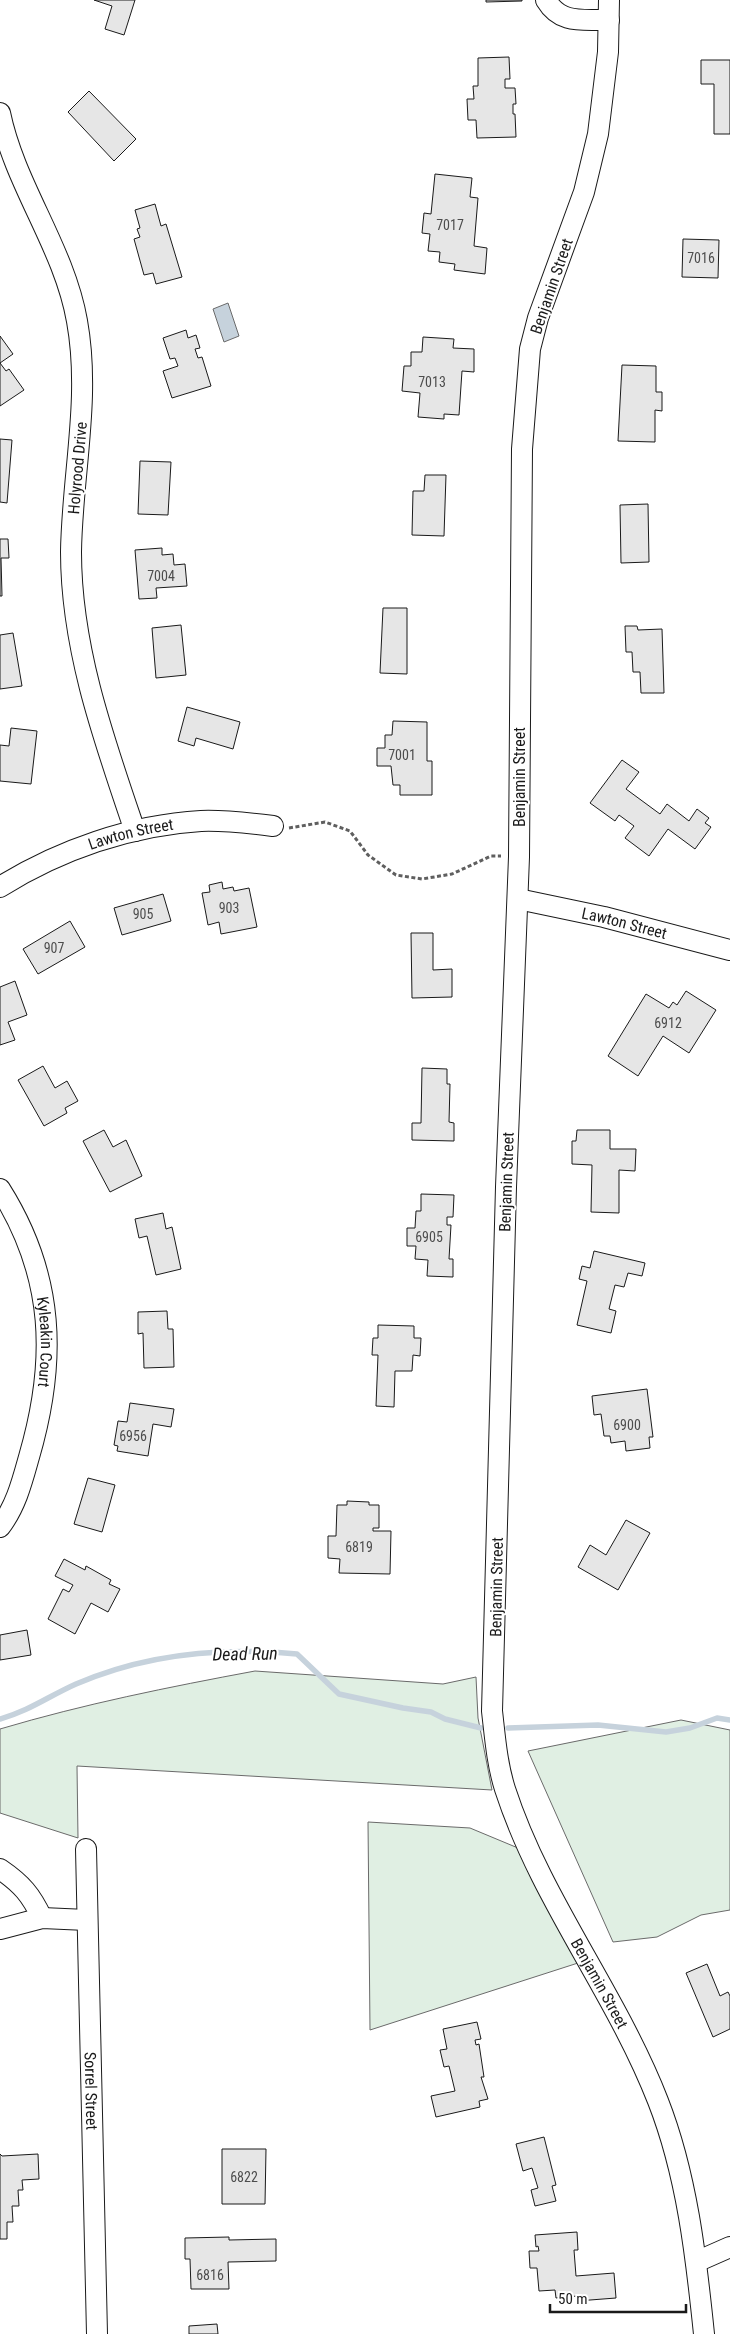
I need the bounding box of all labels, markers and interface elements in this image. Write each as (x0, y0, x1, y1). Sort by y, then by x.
house number: 7017 (436, 217, 464, 233)
street label: Benjamin Street (526, 236, 577, 336)
house number: 7016 (687, 250, 715, 266)
house number: 7013 (418, 374, 446, 390)
street label: Holyrood Drive (64, 421, 91, 515)
house number: 7004 (147, 568, 175, 584)
street label: Benjamin Street (510, 727, 529, 827)
house number: 7001 (388, 747, 416, 763)
street label: Lawton Street (86, 815, 175, 854)
house number: 903 (219, 900, 239, 916)
street label: Lawton Street (580, 904, 669, 943)
house number: 905 (133, 906, 153, 922)
house number: 907 (44, 940, 64, 956)
house number: 6912 (654, 1015, 682, 1031)
street label: Benjamin Street (495, 1132, 518, 1232)
house number: 6905 (415, 1229, 443, 1245)
street label: Kyleakin Court (33, 1295, 56, 1389)
house number: 6900 (613, 1417, 641, 1433)
house number: 6956 (119, 1428, 147, 1444)
street label: Benjamin Street (486, 1537, 507, 1637)
house number: 6819 (345, 1539, 373, 1555)
water label: Dead Run (212, 1642, 278, 1665)
street label: Benjamin Street (567, 1935, 632, 2032)
street label: Sorrel Street (81, 2052, 101, 2131)
house number: 6822 (230, 2169, 258, 2185)
house number: 6816 (196, 2267, 224, 2283)
scale bar (550, 2282, 686, 2314)
text: 50 m (558, 2290, 588, 2308)

